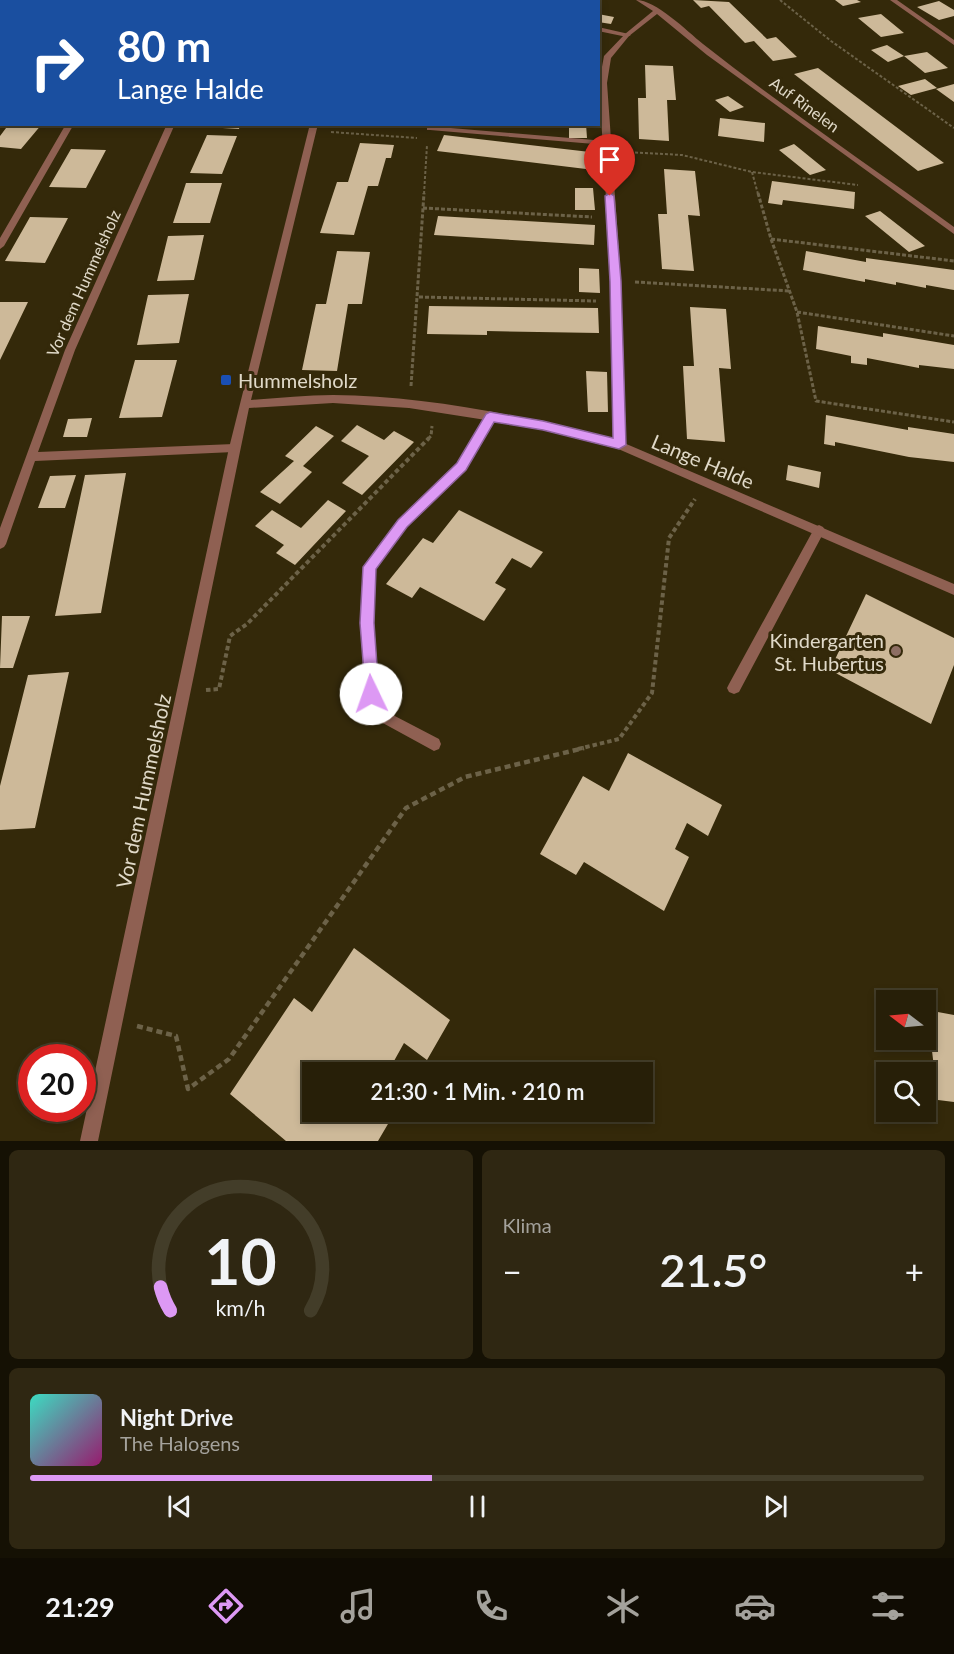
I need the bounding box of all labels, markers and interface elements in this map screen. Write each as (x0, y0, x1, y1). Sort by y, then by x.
text: 80 m (117, 21, 211, 71)
icon: right (18, 24, 96, 102)
text: Lange Halde (117, 72, 264, 105)
street label: Auf Rinelen (767, 72, 843, 136)
pin (584, 134, 635, 196)
icon: arrive (593, 143, 626, 176)
street label: Vor dem Hummelsholz (42, 207, 124, 359)
place label: Hummelsholz (238, 368, 357, 392)
marker: Hummelsholz (219, 373, 233, 387)
street label: Lange Halde (648, 429, 758, 493)
place label: Kindergarten St. Hubertus (770, 628, 884, 675)
marker: Kindergarten St. Hubertus (889, 644, 903, 658)
position arrow (339, 662, 403, 726)
street label: Vor dem Hummelsholz (111, 692, 175, 890)
north arrow (876, 990, 936, 1050)
map controls (876, 990, 936, 1122)
speed limit sign: 20 (18, 1044, 96, 1122)
button: search (876, 1062, 936, 1122)
text: 21:30 · 1 Min. · 210 m (370, 1078, 585, 1105)
text: Klima (503, 1213, 552, 1237)
text: 10 (205, 1223, 277, 1298)
text: 21.5° (659, 1243, 767, 1297)
text: − (503, 1251, 522, 1291)
text: + (905, 1251, 924, 1291)
text: km/h (216, 1296, 266, 1322)
text: Night Drive (120, 1404, 233, 1431)
text: The Halogens (120, 1431, 240, 1455)
icon: previous (163, 1490, 196, 1523)
icon: pause (461, 1490, 494, 1523)
icon: next (759, 1490, 792, 1523)
icon: directions (205, 1585, 247, 1627)
icon: music (337, 1585, 379, 1627)
icon: phone (470, 1585, 512, 1627)
icon: climate (602, 1585, 644, 1627)
icon: car (734, 1585, 776, 1627)
icon: filters (867, 1585, 909, 1627)
text: 21:29 (45, 1590, 115, 1623)

